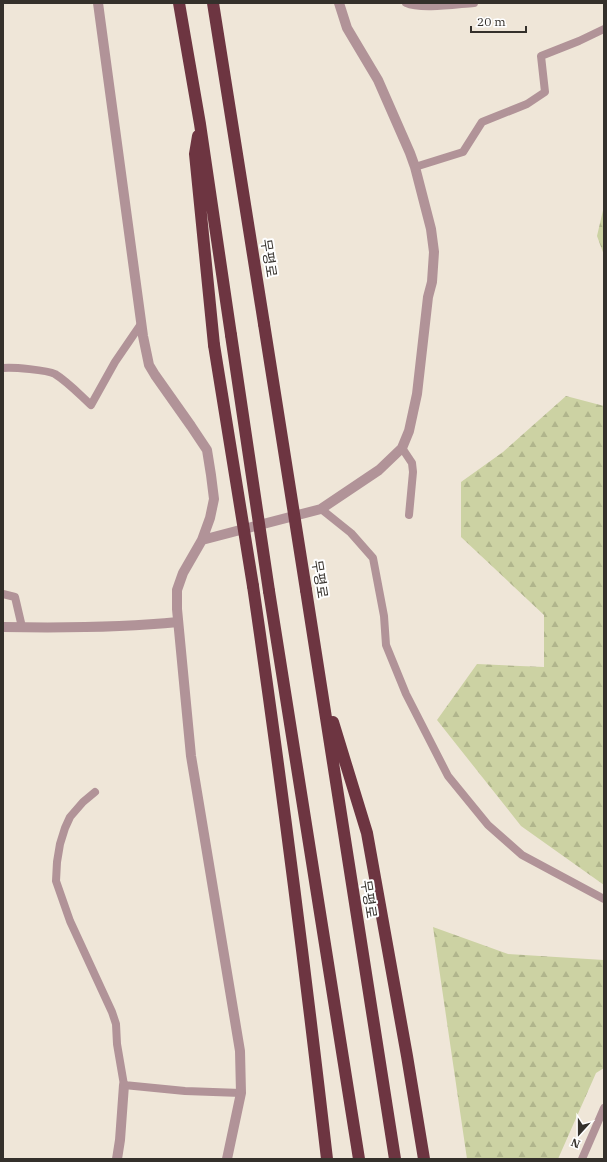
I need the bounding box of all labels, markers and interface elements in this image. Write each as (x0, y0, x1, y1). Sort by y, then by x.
scale bar (471, 8, 526, 34)
text: 20 m (477, 14, 506, 29)
street label: 무평로 (257, 238, 281, 279)
street label: 무평로 (308, 559, 332, 600)
street label: 무평로 (357, 879, 381, 920)
north arrow (559, 1114, 599, 1154)
text: N (569, 1135, 582, 1151)

